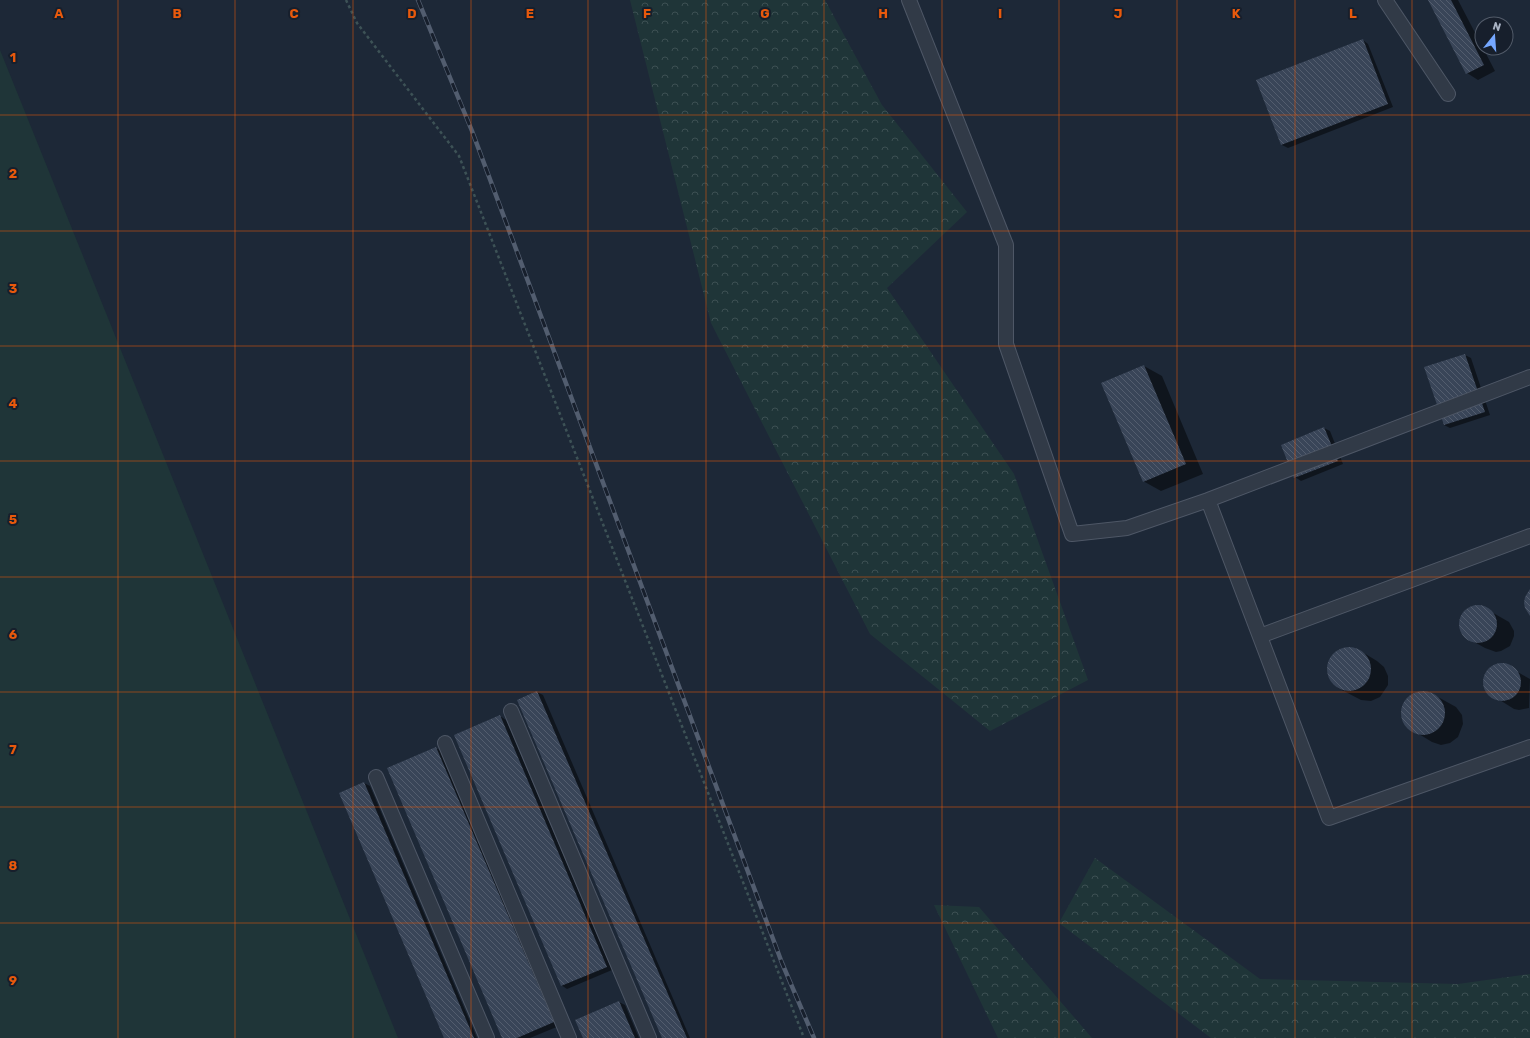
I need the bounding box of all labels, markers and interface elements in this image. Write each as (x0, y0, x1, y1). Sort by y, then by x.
text: A (54, 6, 64, 21)
text: B (172, 6, 182, 21)
text: C (289, 6, 299, 21)
text: D (407, 6, 417, 21)
text: E (526, 6, 534, 21)
text: F (643, 6, 651, 21)
text: G (760, 6, 770, 21)
text: H (878, 6, 888, 21)
text: I (998, 6, 1002, 21)
text: J (1114, 6, 1122, 21)
text: K (1232, 6, 1241, 21)
text: L (1349, 6, 1357, 21)
north arrow (1474, 16, 1514, 56)
text: N (1491, 20, 1503, 34)
text: 1 (10, 50, 16, 65)
text: 2 (9, 166, 17, 181)
text: 3 (9, 281, 18, 296)
text: 4 (9, 396, 18, 411)
text: 5 (9, 512, 17, 527)
text: 6 (9, 627, 18, 642)
text: 7 (9, 742, 17, 757)
text: 8 (9, 858, 18, 873)
text: 9 (9, 973, 17, 988)

